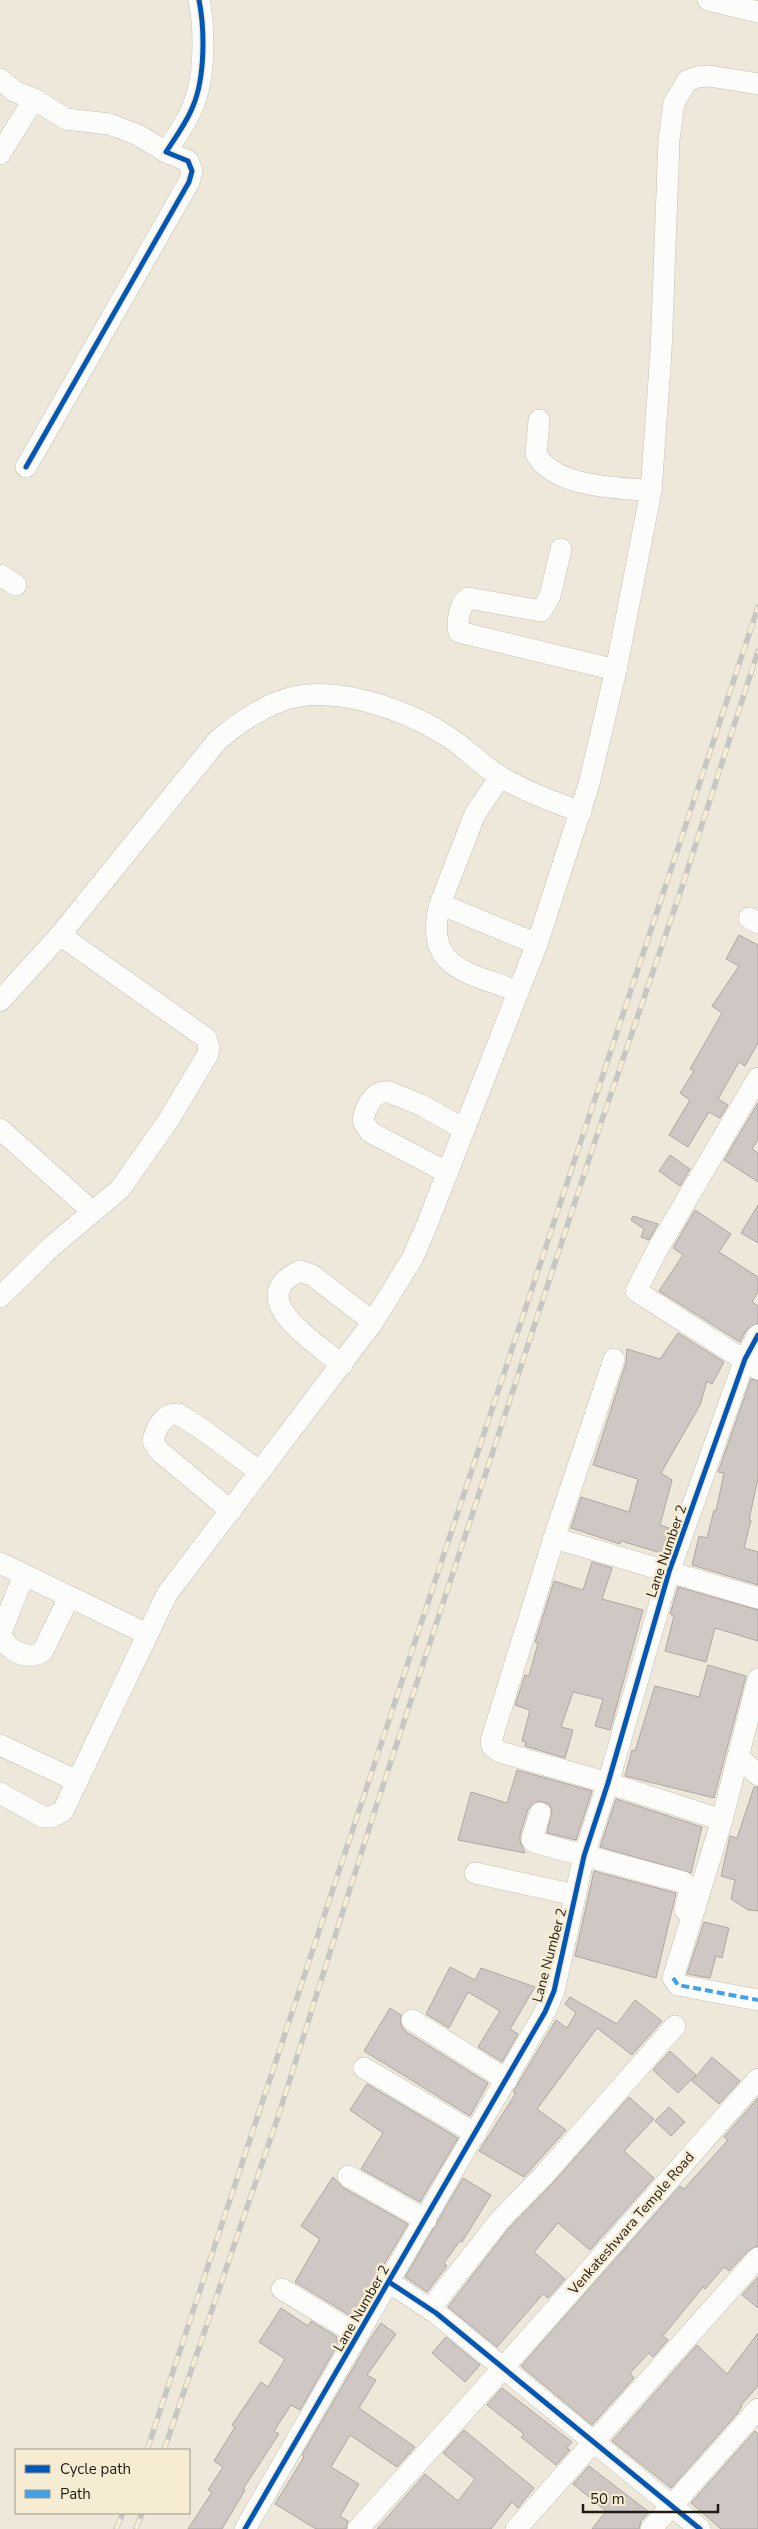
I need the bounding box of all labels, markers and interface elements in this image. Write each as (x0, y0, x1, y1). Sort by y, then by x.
street label: Lane Number 2 (642, 1502, 691, 1600)
street label: Lane Number 2 (528, 1906, 571, 2004)
street label: Venkateshwara Temple Road (563, 2148, 699, 2299)
street label: Lane Number 2 (329, 2262, 394, 2355)
legend (15, 2449, 190, 2514)
text: Cycle path (60, 2459, 131, 2479)
scale bar (583, 2482, 718, 2514)
text: Path (60, 2484, 91, 2504)
text: 50 m (590, 2489, 625, 2509)

